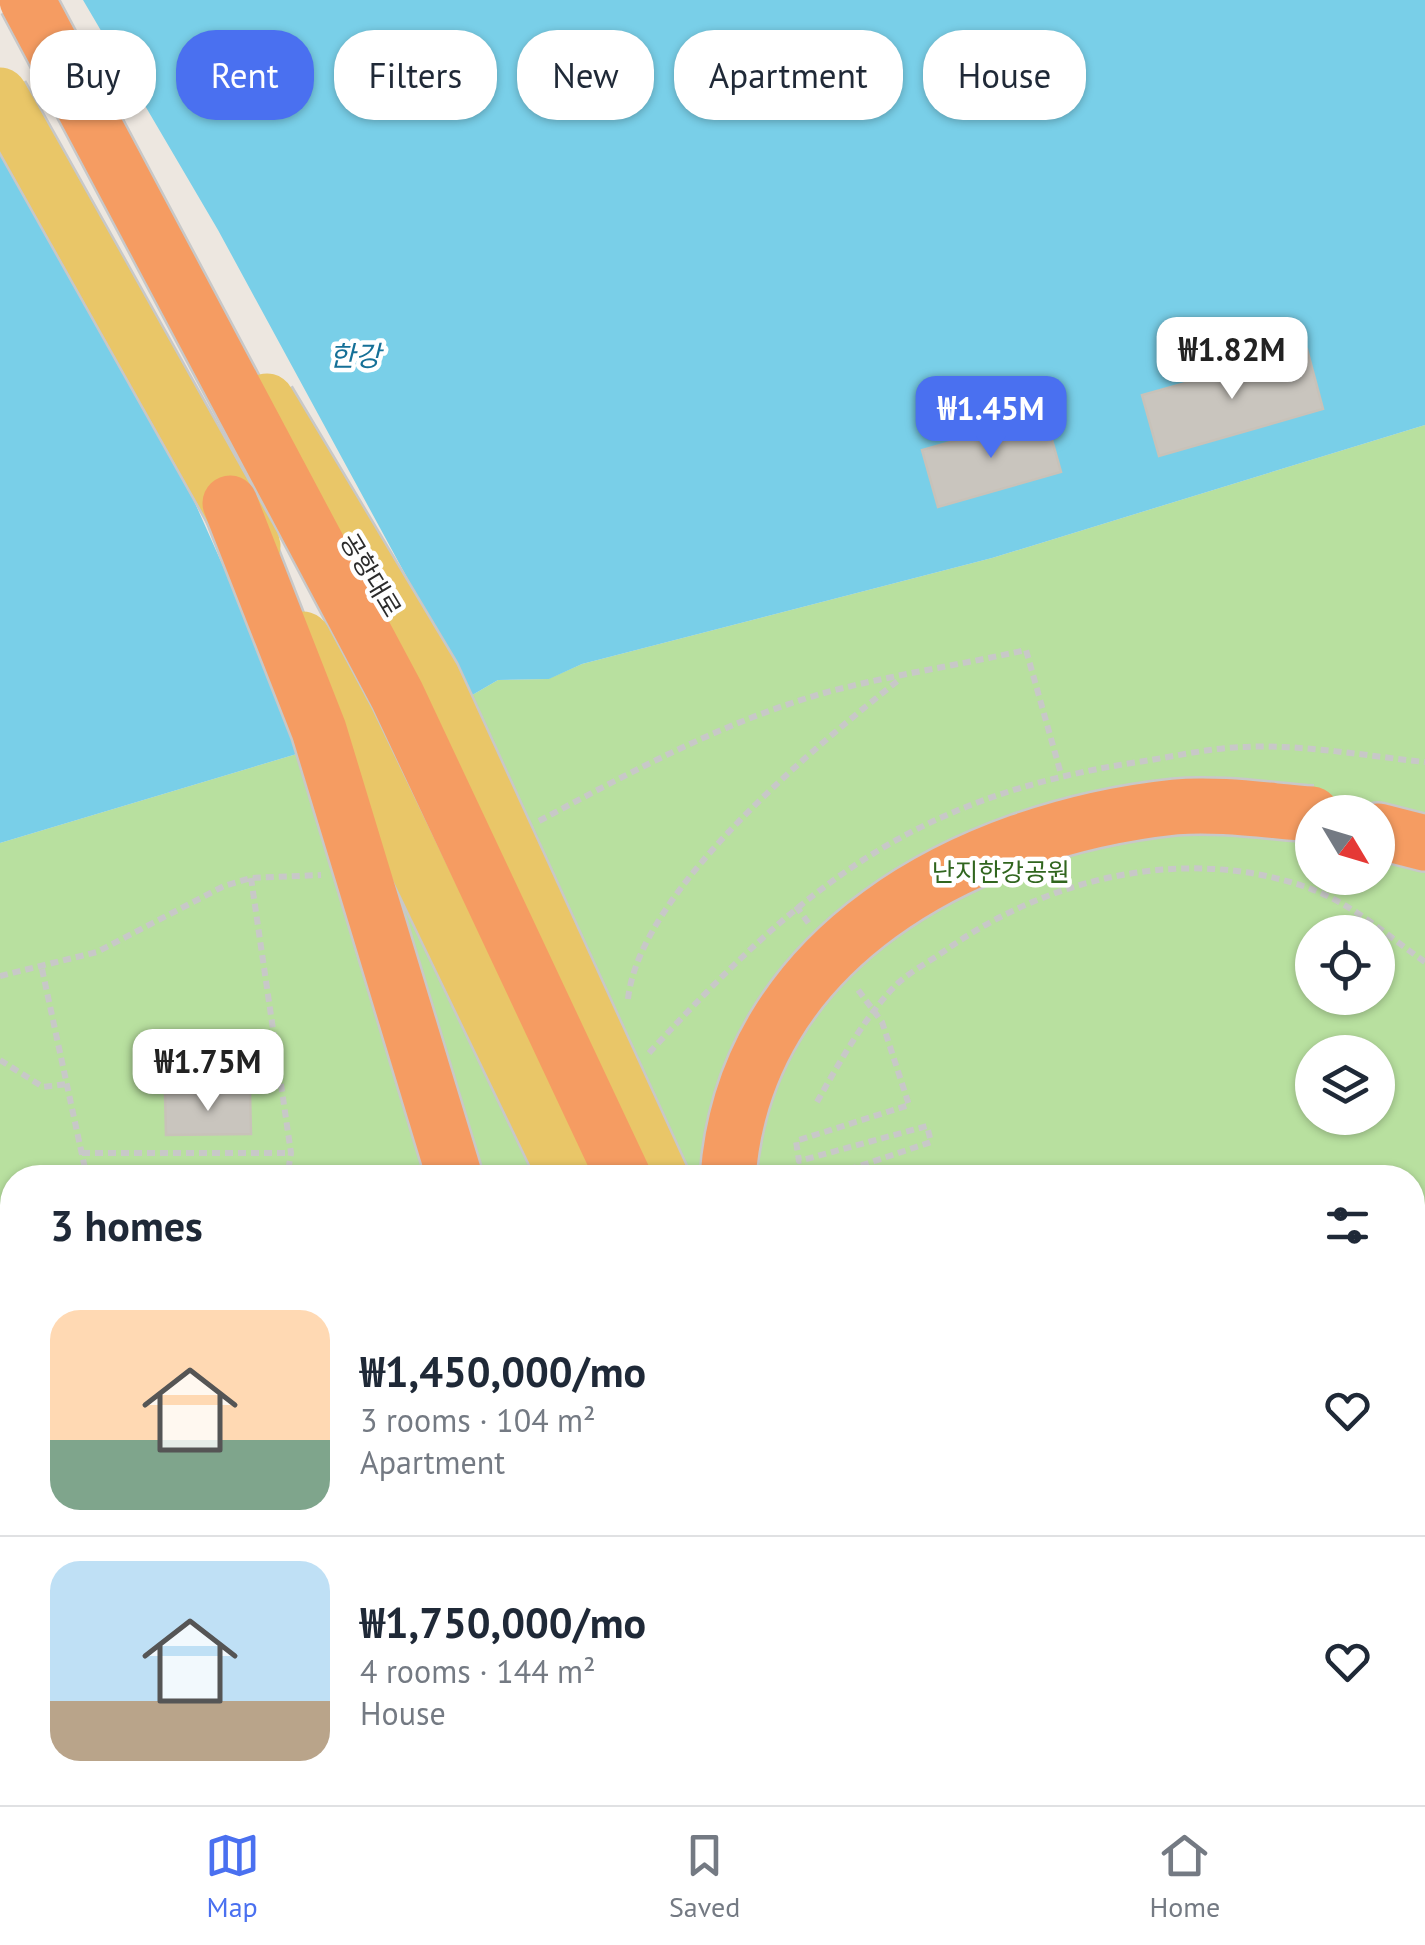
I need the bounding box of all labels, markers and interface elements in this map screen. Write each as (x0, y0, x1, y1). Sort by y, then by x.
chip: Buy (30, 30, 156, 120)
chip: Rent (176, 30, 314, 120)
chip: Filters (334, 30, 497, 120)
chip: New (517, 30, 654, 120)
chip: Apartment (674, 30, 903, 120)
chip: House (923, 30, 1086, 120)
pin: ₩1.82M (1151, 317, 1313, 402)
text: ₩1.82M (1179, 328, 1285, 370)
water label: 한강 (329, 337, 384, 374)
pin: ₩1.45M (910, 376, 1072, 461)
text: ₩1.45M (938, 387, 1044, 429)
street label: 공항대로 (334, 527, 408, 623)
north arrow (1295, 795, 1395, 895)
map controls (1295, 795, 1395, 1135)
park label: 난지한강공원 (932, 856, 1070, 888)
button: locate (1295, 915, 1395, 1015)
pin: ₩1.75M (127, 1029, 289, 1114)
button: layers (1295, 1035, 1395, 1135)
text: ₩1.75M (155, 1040, 261, 1082)
text: 3 homes (50, 1198, 203, 1253)
icon: filters (1320, 1198, 1375, 1253)
text: ₩1,450,000/mo (360, 1344, 646, 1399)
icon: home (130, 1350, 250, 1470)
icon: heart (1320, 1383, 1375, 1438)
text: 3 rooms · 104 m² (360, 1399, 596, 1441)
text: Apartment (360, 1441, 505, 1483)
text: ₩1,750,000/mo (360, 1595, 646, 1650)
icon: home (130, 1601, 250, 1721)
icon: heart (1320, 1634, 1375, 1689)
text: 4 rooms · 144 m² (360, 1650, 596, 1692)
text: House (360, 1692, 446, 1734)
tab: Map (205, 1828, 260, 1925)
tab: Saved (669, 1828, 740, 1925)
tab: Home (1150, 1828, 1220, 1925)

